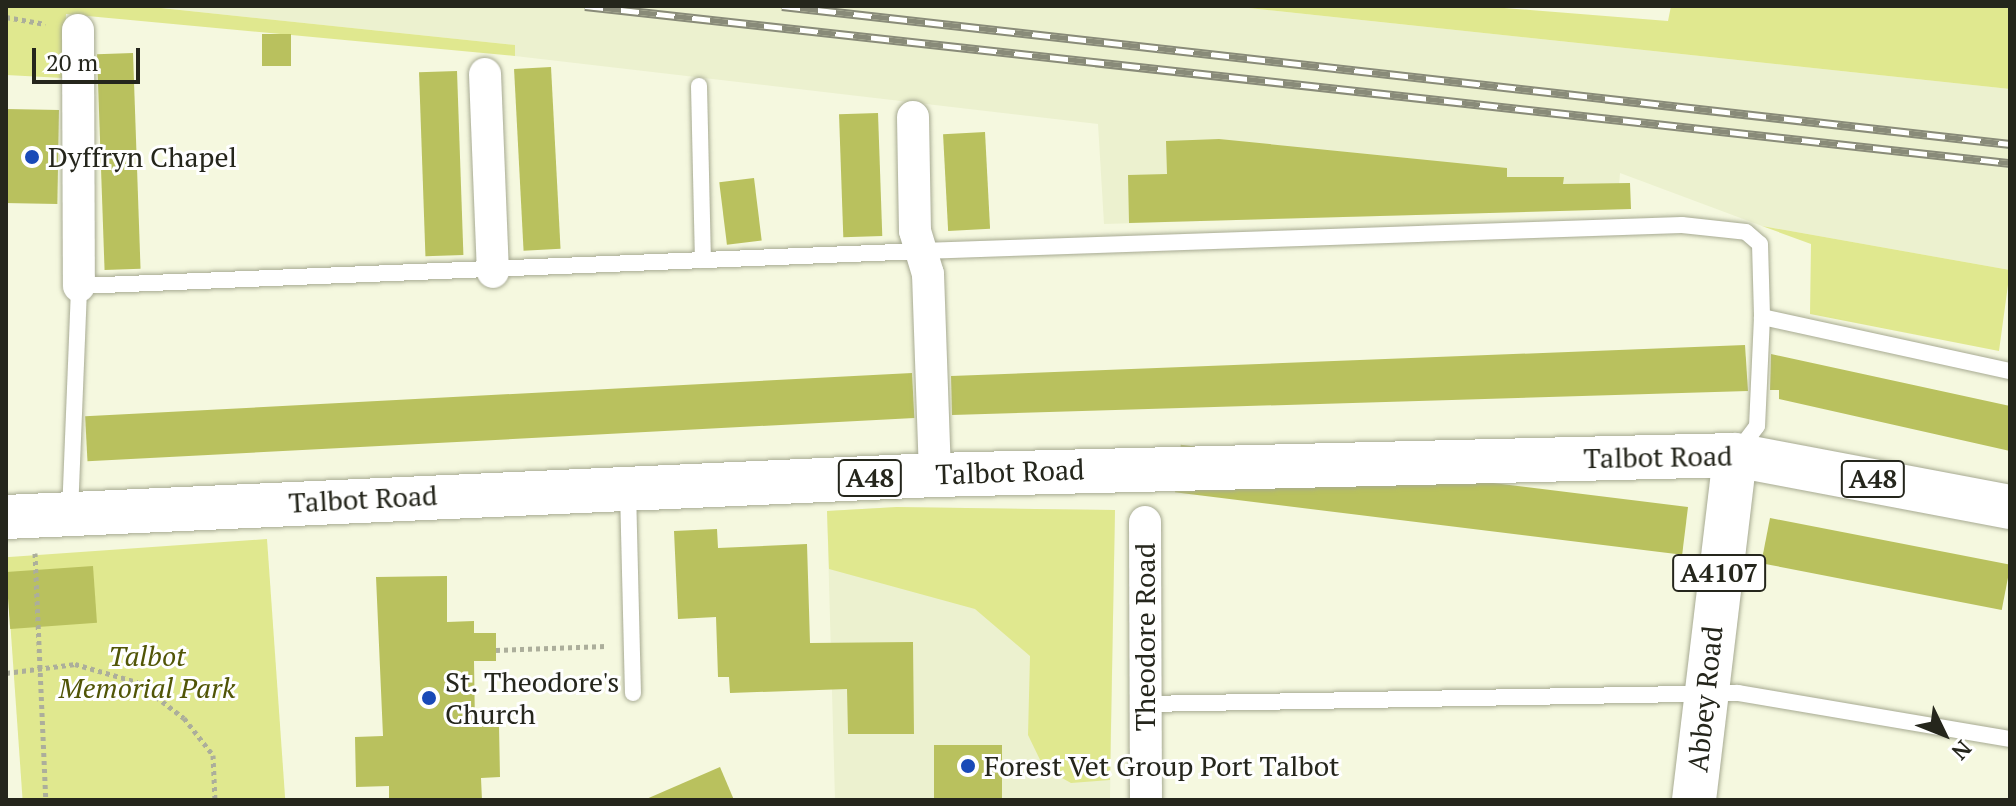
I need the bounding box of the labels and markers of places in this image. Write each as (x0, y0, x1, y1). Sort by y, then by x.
place label: Dyffryn Chapel (48, 140, 237, 174)
marker: Dyffryn Chapel (23, 148, 41, 166)
place label: St. Theodore's Church (445, 665, 621, 731)
marker: St. Theodore's Church (420, 689, 438, 707)
place label: Forest Vet Group Port Talbot (984, 749, 1340, 783)
marker: Forest Vet Group Port Talbot (959, 757, 977, 775)

